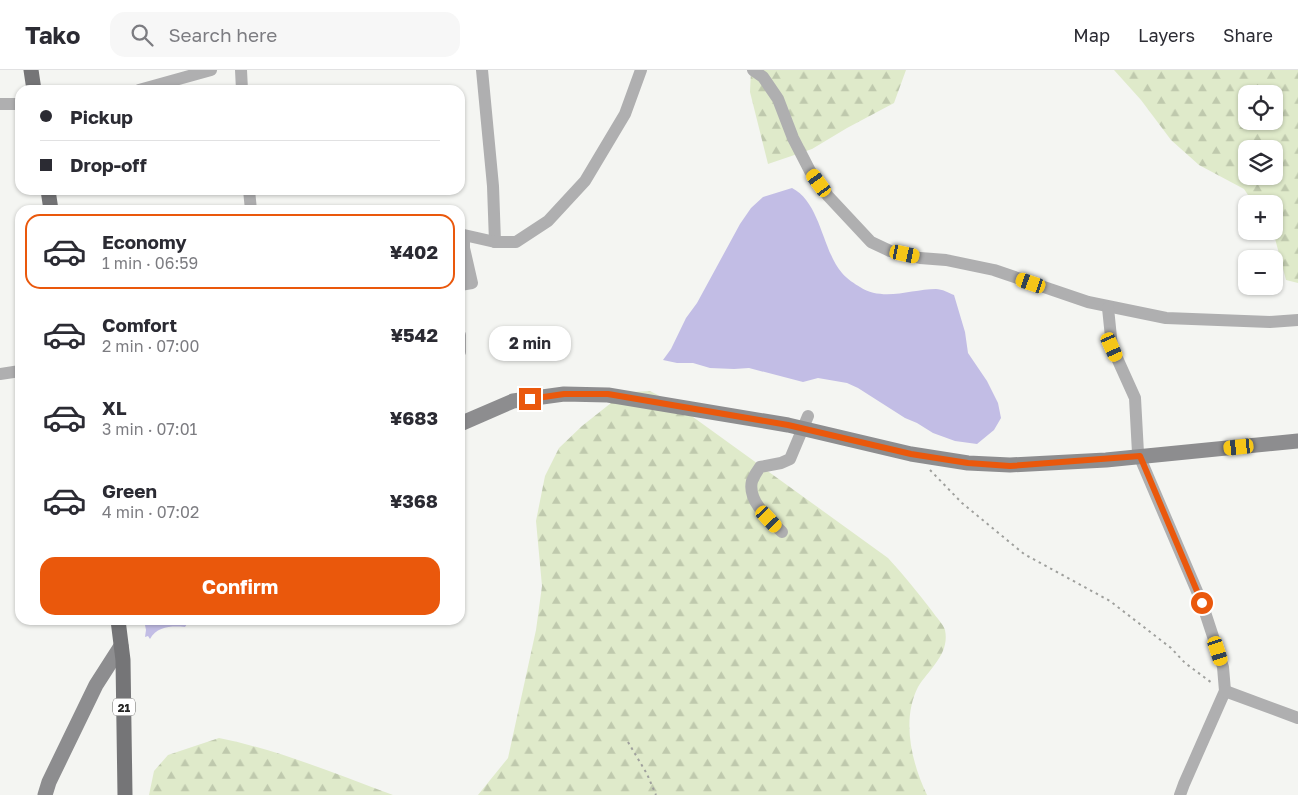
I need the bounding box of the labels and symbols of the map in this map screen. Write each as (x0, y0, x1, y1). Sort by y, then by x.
car (804, 166, 833, 200)
car (888, 244, 921, 264)
car (1014, 271, 1047, 295)
callout: 2 min (489, 326, 571, 362)
car (1099, 330, 1124, 364)
route end (519, 388, 541, 410)
car (1223, 438, 1254, 456)
car (753, 503, 784, 535)
route start (1191, 592, 1213, 614)
car (1206, 634, 1229, 668)
road number: 21 (113, 698, 135, 716)

